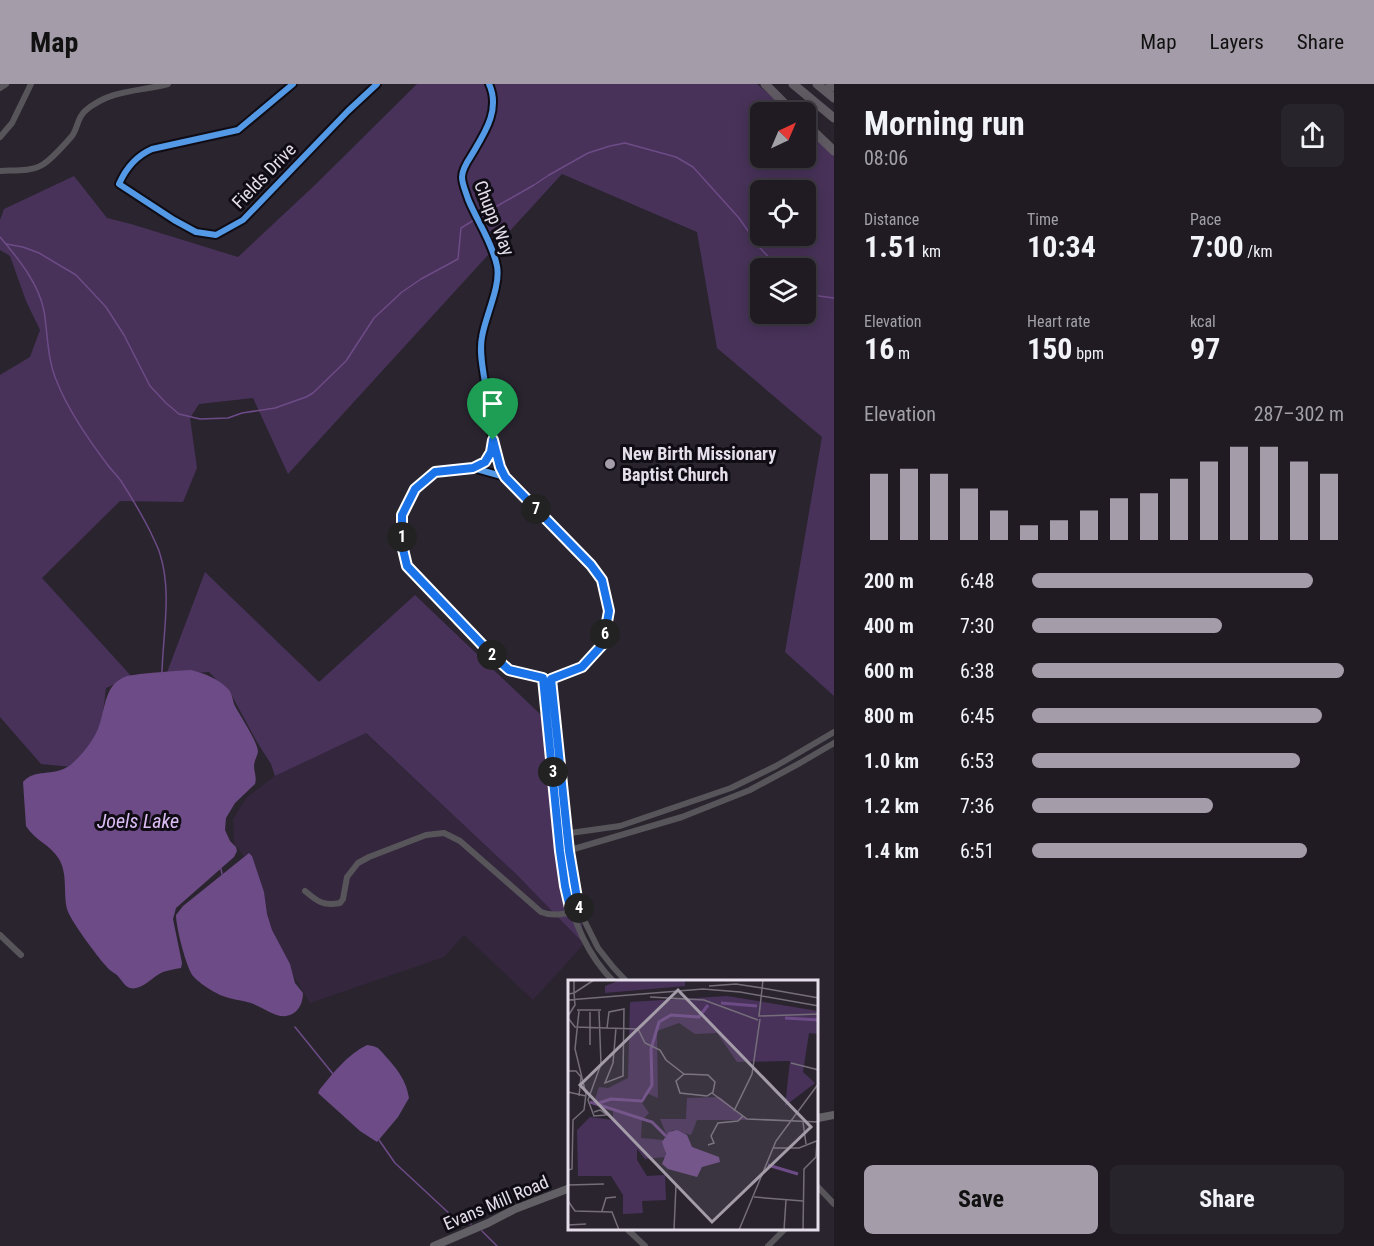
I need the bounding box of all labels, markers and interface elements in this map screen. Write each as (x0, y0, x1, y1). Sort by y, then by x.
text: Map (30, 26, 78, 59)
text: Map (1140, 30, 1177, 54)
text: Layers (1210, 30, 1264, 54)
text: Share (1297, 30, 1344, 54)
north arrow (750, 102, 816, 168)
map controls (750, 102, 816, 324)
text: Morning run (864, 104, 1025, 143)
button: share (1281, 104, 1344, 167)
street label: Fields Drive (227, 139, 300, 213)
text: 08:06 (864, 146, 908, 170)
street label: Chupp Way (470, 177, 519, 259)
button: locate (750, 180, 816, 246)
text: Distance (864, 210, 919, 229)
text: Time (1027, 210, 1059, 229)
text: Pace (1190, 210, 1221, 229)
text: 1.51 (864, 229, 918, 264)
text: 10:34 (1027, 229, 1096, 264)
text: 7:00 (1190, 229, 1244, 264)
text: km (918, 242, 941, 261)
text: /km (1244, 242, 1273, 261)
button: layers (750, 258, 816, 324)
text: Elevation (864, 312, 922, 331)
text: Heart rate (1027, 312, 1090, 331)
text: kcal (1190, 312, 1216, 331)
text: 16 (864, 331, 894, 366)
text: 150 (1027, 331, 1072, 366)
text: 97 (1190, 331, 1220, 366)
text: m (894, 344, 910, 363)
text: bpm (1072, 344, 1104, 363)
pin (467, 378, 518, 440)
icon: arrive (476, 387, 509, 420)
text: Elevation (864, 402, 936, 426)
text: 287–302 m (1254, 402, 1344, 426)
place label: New Birth Missionary Baptist Church (622, 443, 776, 485)
marker: New Birth Missionary Baptist Church (603, 457, 617, 471)
pin: 7 (521, 494, 551, 524)
text: 7 (532, 499, 540, 518)
pin: 1 (387, 522, 417, 552)
text: 1 (398, 527, 406, 546)
text: 200 m (864, 569, 914, 593)
text: 6:48 (960, 569, 994, 593)
text: 400 m (864, 614, 914, 638)
text: 7:30 (960, 614, 994, 638)
pin: 6 (590, 619, 620, 649)
text: 6 (601, 624, 609, 643)
pin: 2 (477, 640, 507, 670)
text: 2 (488, 645, 496, 664)
text: 600 m (864, 659, 914, 683)
text: 6:38 (960, 659, 994, 683)
text: 800 m (864, 704, 914, 728)
text: 6:45 (960, 704, 994, 728)
text: 1.0 km (864, 749, 919, 773)
text: 6:53 (960, 749, 994, 773)
pin: 3 (538, 757, 568, 787)
text: 3 (549, 762, 557, 781)
text: 1.2 km (864, 794, 919, 818)
text: 7:36 (960, 794, 994, 818)
water label: Joels Lake (97, 809, 179, 833)
text: 1.4 km (864, 839, 919, 863)
text: 6:51 (960, 839, 994, 863)
pin: 4 (564, 893, 594, 923)
text: 4 (575, 898, 583, 917)
inset map (568, 980, 819, 1231)
button: Save (864, 1165, 1098, 1234)
button: Share (1110, 1165, 1344, 1234)
street label: Evans Mill Road (440, 1171, 552, 1234)

